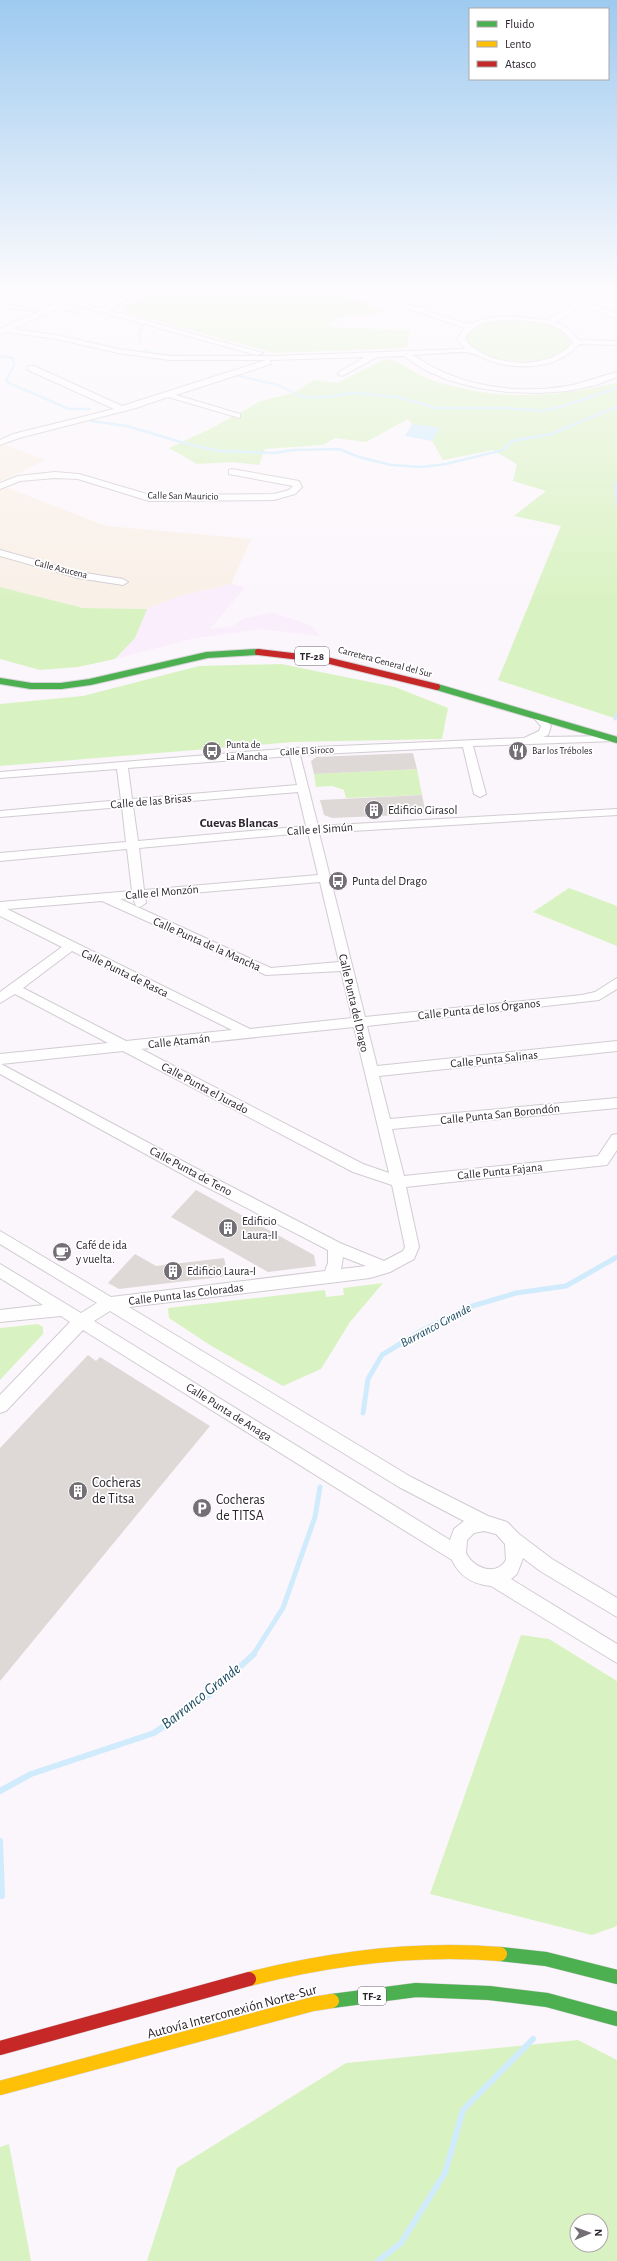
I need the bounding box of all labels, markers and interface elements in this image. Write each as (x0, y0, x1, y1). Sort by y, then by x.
legend (469, 8, 609, 80)
text: Fluido (505, 18, 534, 30)
text: Lento (505, 38, 531, 50)
text: Atasco (505, 58, 536, 70)
street label: Calle San Mauricio (147, 490, 219, 502)
street label: Calle Azucena (33, 558, 89, 581)
street label: Carretera General del Sur (337, 645, 434, 680)
road number: TF-28 (295, 647, 329, 665)
bus stop icon: Punta de La Mancha (201, 740, 223, 762)
place label: Punta de La Mancha (226, 740, 268, 762)
restaurant icon: Bar los Tréboles (507, 740, 529, 762)
street label: Calle El Siroco (280, 745, 334, 757)
place label: Bar los Tréboles (532, 746, 593, 756)
street label: Calle de las Brisas (110, 791, 192, 811)
building icon: Edificio Girasol (363, 799, 385, 821)
place label: Edificio Girasol (388, 804, 457, 816)
district label: Cuevas Blancas (200, 817, 278, 830)
street label: Calle el Simún (287, 821, 353, 837)
bus stop icon: Punta del Drago (327, 870, 349, 892)
place label: Punta del Drago (352, 875, 427, 887)
street label: Calle el Monzón (125, 883, 199, 901)
street label: Calle Punta de la Mancha (151, 915, 263, 973)
street label: Calle Punta de Rasca (80, 947, 171, 999)
street label: Calle Punta del Drago (337, 953, 371, 1053)
street label: Calle Punta de los Órganos (417, 996, 541, 1021)
street label: Calle Atamán (147, 1032, 211, 1050)
street label: Calle Punta Salinas (450, 1048, 538, 1070)
street label: Calle Punta el Jurado (160, 1060, 250, 1116)
street label: Calle Punta San Borondón (440, 1102, 560, 1126)
street label: Calle Punta de Teno (148, 1144, 234, 1198)
street label: Calle Punta Fajana (457, 1161, 544, 1182)
place label: Edificio Laura-II (242, 1215, 278, 1241)
building icon: Edificio Laura-II (217, 1217, 239, 1239)
place label: Café de ida y vuelta. (75, 1239, 127, 1266)
cafe icon: Café de ida y vuelta. (51, 1241, 73, 1263)
building icon: Edificio Laura-I (162, 1260, 184, 1282)
place label: Edificio Laura-I (187, 1265, 256, 1277)
street label: Calle Punta las Coloradas (128, 1281, 244, 1307)
water label: Barranco Grande (399, 1302, 474, 1350)
street label: Calle Punta de Anaga (184, 1381, 274, 1443)
place label: Cocheras de Titsa (92, 1476, 141, 1506)
building icon: Cocheras de Titsa (67, 1480, 89, 1502)
place label: Cocheras de TITSA (216, 1493, 265, 1523)
parking icon: Cocheras de TITSA (191, 1497, 213, 1519)
water label: Barranco Grande (158, 1660, 244, 1732)
street label: Autovía Interconexión Norte-Sur (146, 1982, 319, 2041)
road number: TF-2 (358, 1987, 386, 2005)
north arrow (569, 2213, 609, 2253)
text: N (593, 2229, 604, 2237)

